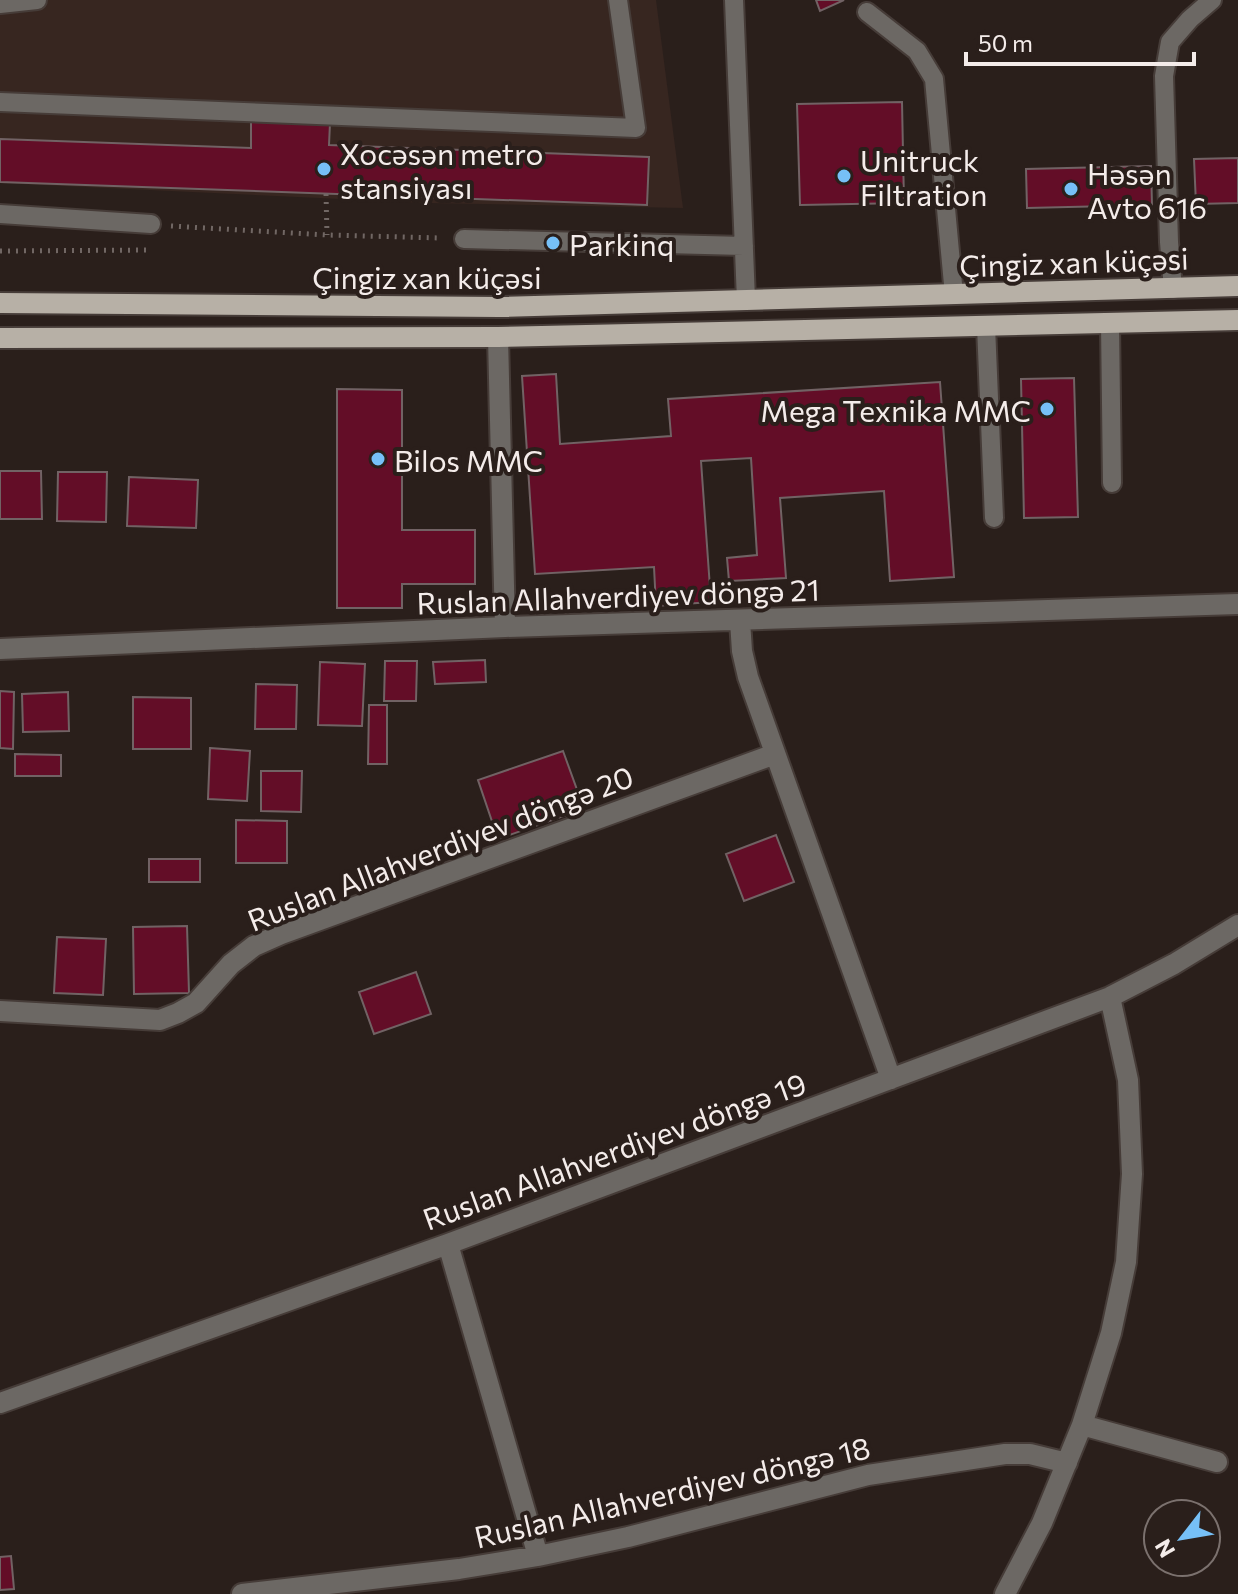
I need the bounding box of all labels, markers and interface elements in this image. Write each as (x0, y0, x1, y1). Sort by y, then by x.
scale bar (966, 16, 1194, 66)
text: 50 m (978, 28, 1033, 57)
place label: Xocəsən metro stansiyası (340, 134, 543, 205)
place label: Unitruck Filtration (860, 141, 987, 212)
place label: Həsən Avto 616 (1087, 154, 1207, 225)
marker: Xocəsən metro stansiyası (315, 160, 333, 178)
marker: Unitruck Filtration (835, 167, 853, 185)
marker: Həsən Avto 616 (1062, 180, 1080, 198)
place label: Parkinq (569, 225, 674, 262)
marker: Parkinq (544, 234, 562, 252)
street label: Çingiz xan küçəsi (959, 239, 1189, 283)
street label: Çingiz xan küçəsi (312, 258, 542, 295)
place label: Mega Texnika MMC (760, 391, 1031, 428)
marker: Mega Texnika MMC (1038, 400, 1056, 418)
place label: Bilos MMC (394, 441, 543, 478)
marker: Bilos MMC (369, 450, 387, 468)
street label: Ruslan Allahverdiyev döngə 21 (416, 569, 820, 621)
street label: Ruslan Allahverdiyev döngə 20 (242, 756, 638, 938)
street label: Ruslan Allahverdiyev döngə 19 (417, 1063, 811, 1237)
street label: Ruslan Allahverdiyev döngə 18 (471, 1427, 873, 1555)
north arrow (1142, 1498, 1222, 1578)
text: N (1149, 1535, 1180, 1563)

